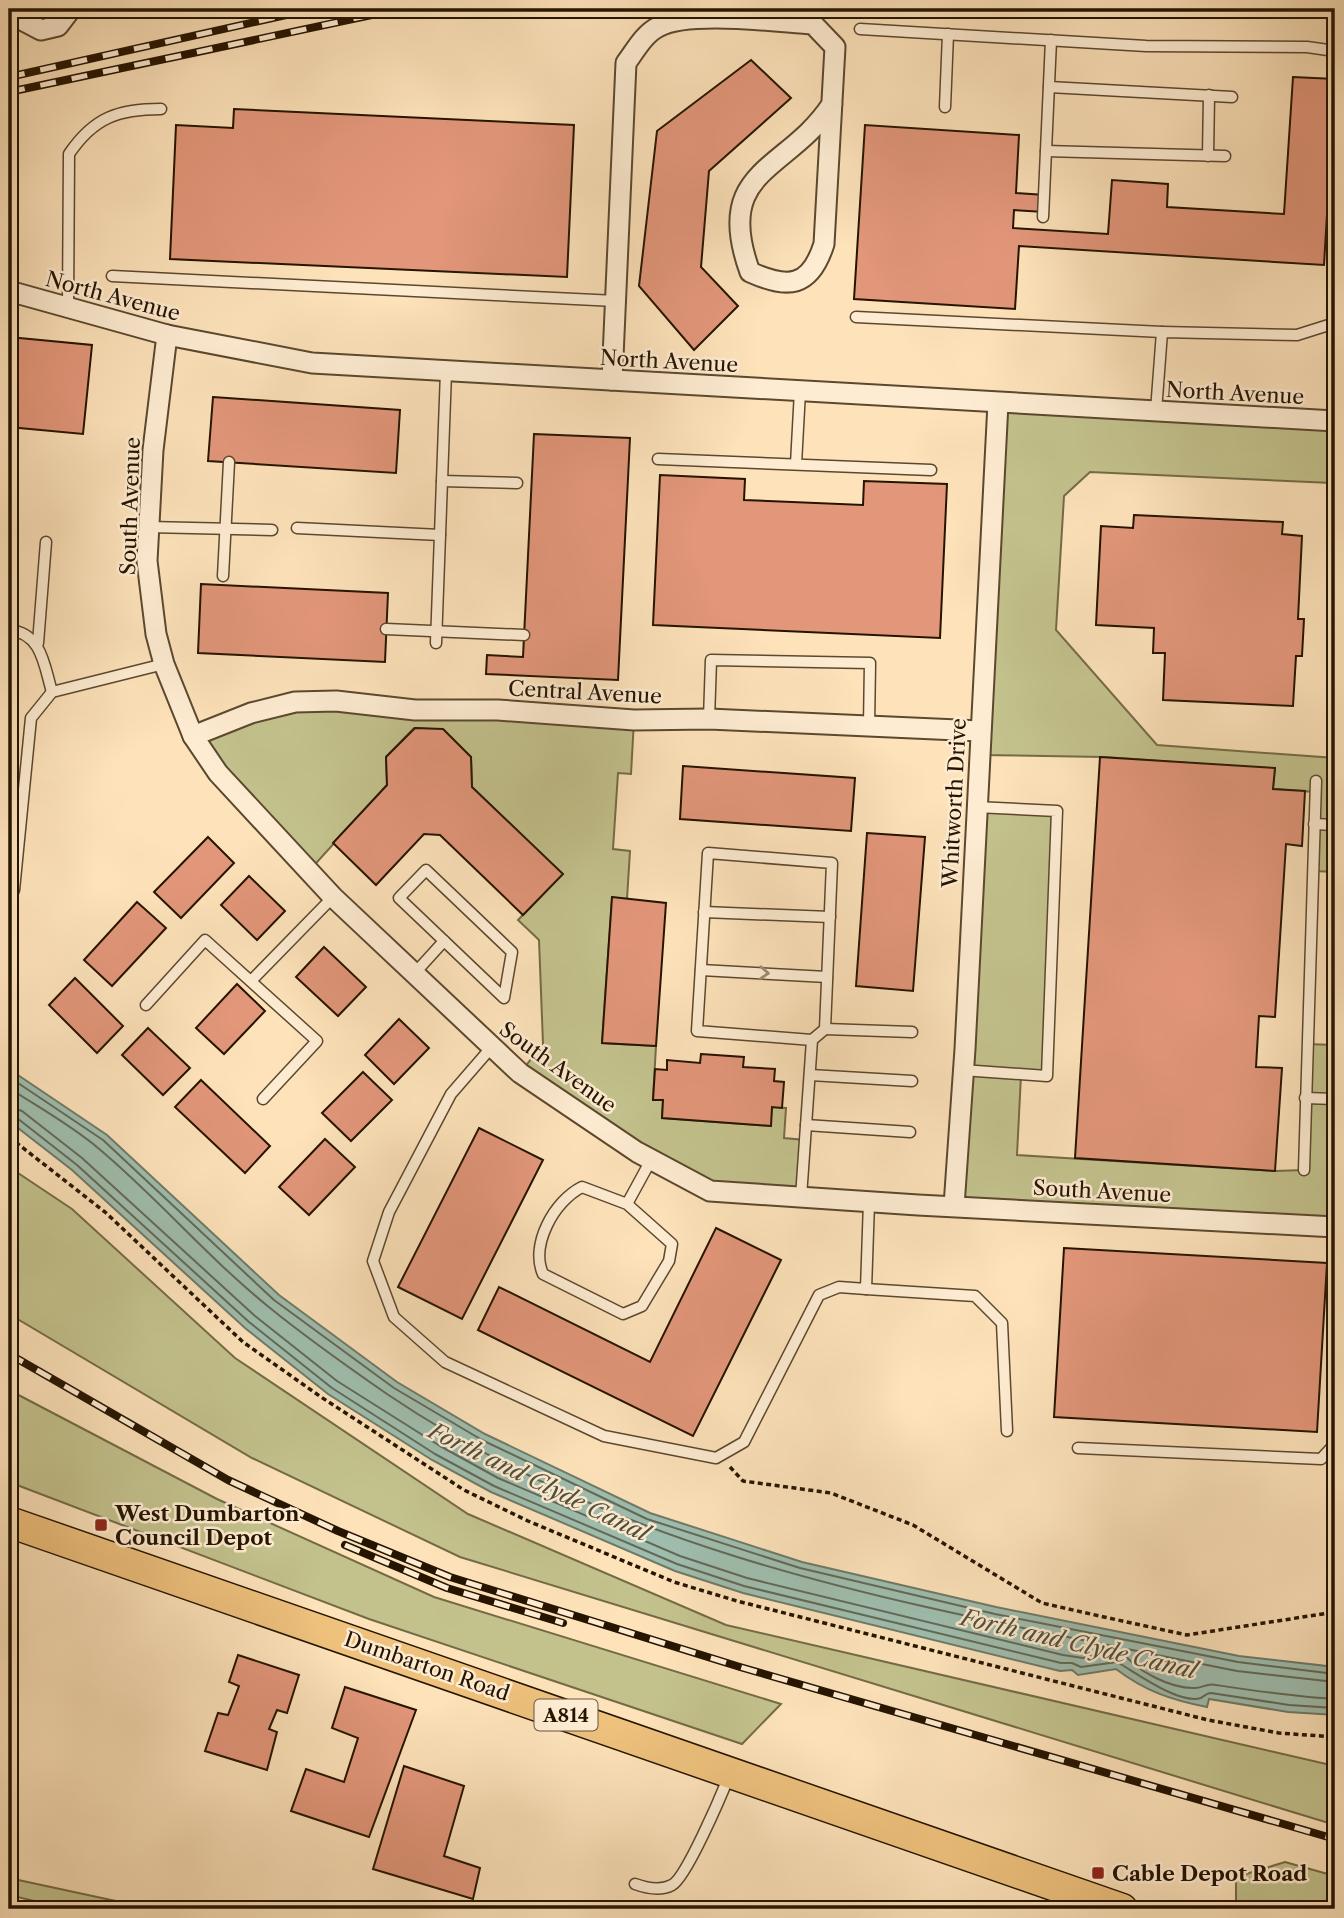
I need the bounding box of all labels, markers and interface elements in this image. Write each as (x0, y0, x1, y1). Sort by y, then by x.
street label: North Avenue (43, 266, 183, 326)
street label: North Avenue (599, 345, 739, 377)
street label: North Avenue (1165, 377, 1305, 409)
street label: South Avenue (115, 436, 145, 576)
street label: Central Avenue (507, 675, 663, 709)
street label: Whitworth Drive (937, 718, 971, 889)
one-way arrow (759, 966, 770, 981)
street label: South Avenue (495, 1016, 621, 1118)
street label: South Avenue (1032, 1175, 1172, 1207)
water label: Forth and Clyde Canal (422, 1416, 656, 1549)
place label: West Dumbarton Council Depot (114, 1501, 300, 1550)
marker: West Dumbarton Council Depot (93, 1517, 109, 1533)
water label: Forth and Clyde Canal (956, 1603, 1202, 1685)
street label: Dumbarton Road (341, 1626, 513, 1706)
road number: A814 (534, 1700, 598, 1730)
place label: Cable Depot Road (1112, 1861, 1307, 1886)
marker: Cable Depot Road (1090, 1865, 1106, 1881)

